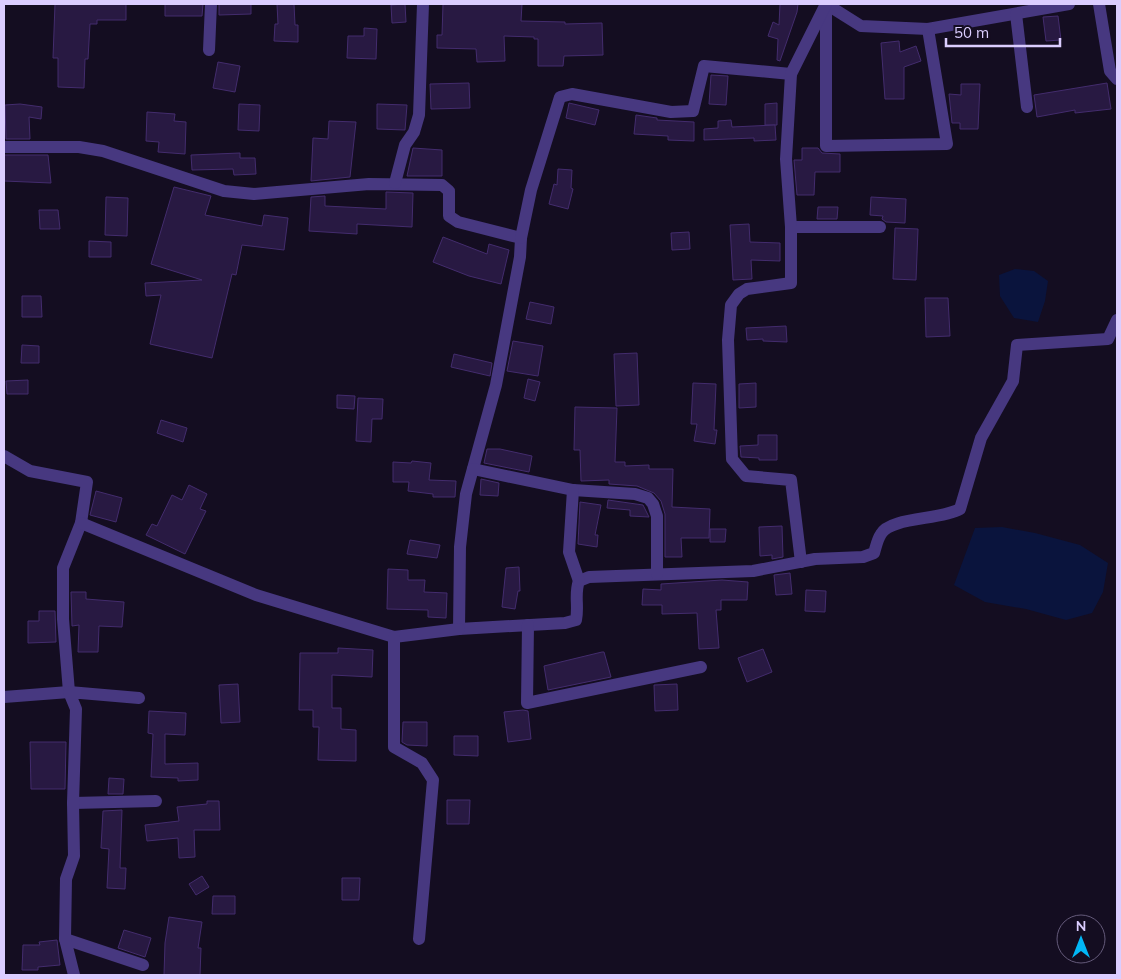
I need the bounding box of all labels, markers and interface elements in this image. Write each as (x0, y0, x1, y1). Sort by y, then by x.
scale bar (946, 15, 1060, 47)
text: 50 m (954, 23, 989, 42)
north arrow (1056, 914, 1106, 964)
text: N (1076, 917, 1086, 935)

